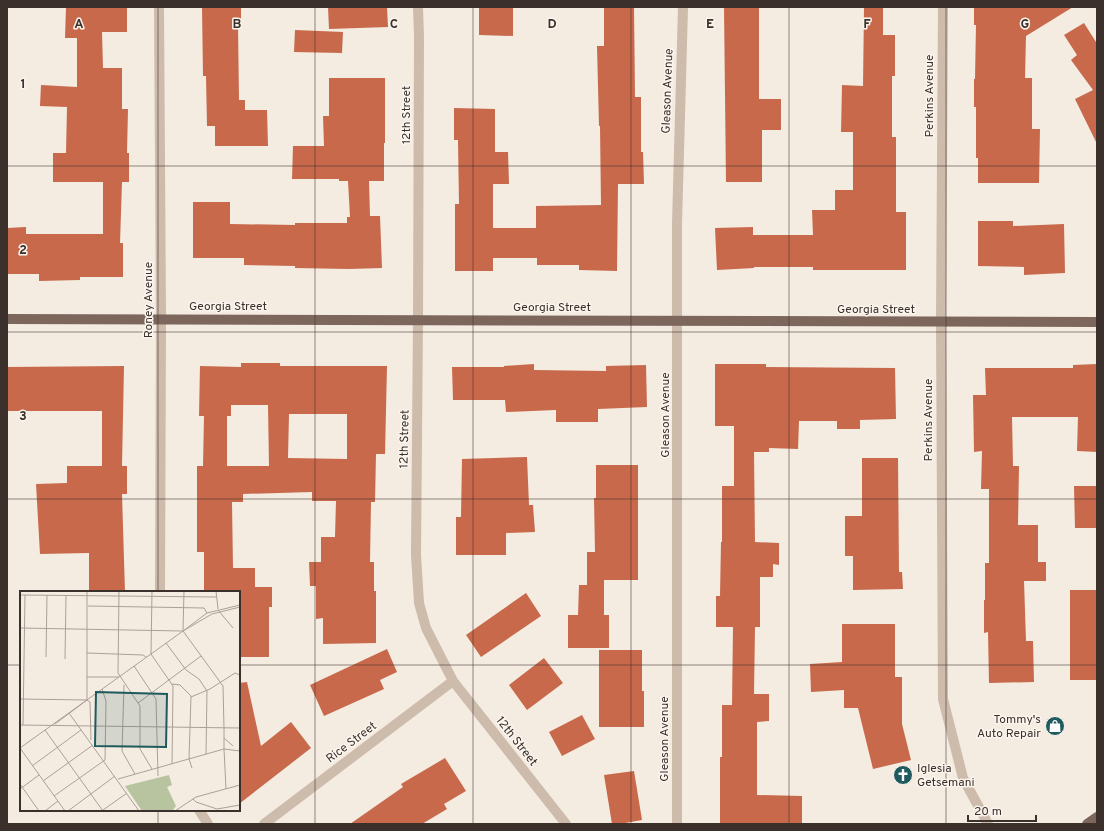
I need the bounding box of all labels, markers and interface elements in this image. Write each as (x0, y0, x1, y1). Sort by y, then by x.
text: A (74, 17, 84, 33)
text: B (233, 17, 242, 33)
text: C (390, 17, 398, 33)
text: D (547, 17, 557, 33)
text: E (706, 17, 714, 33)
text: F (863, 17, 871, 33)
text: G (1021, 17, 1030, 33)
street label: Gleason Avenue (659, 48, 677, 134)
street label: Perkins Avenue (922, 54, 938, 138)
text: 1 (20, 77, 26, 93)
street label: 12th Street (399, 86, 415, 144)
text: 2 (19, 243, 27, 259)
street label: Roney Avenue (141, 262, 157, 338)
street label: Georgia Street (189, 299, 267, 315)
street label: Georgia Street (513, 300, 591, 316)
street label: Georgia Street (837, 302, 915, 318)
street label: Gleason Avenue (658, 372, 674, 458)
street label: Perkins Avenue (921, 378, 937, 462)
text: 3 (19, 409, 27, 425)
street label: 12th Street (396, 410, 414, 469)
inset map (20, 591, 240, 811)
street label: Gleason Avenue (657, 696, 673, 782)
place label: Tommy's Auto Repair (977, 712, 1041, 742)
street label: 12th Street (492, 714, 541, 770)
shop icon: Tommy's Auto Repair (1044, 715, 1066, 737)
street label: Rice Street (323, 719, 380, 767)
place label: Iglesia Getsemani (917, 761, 975, 791)
church icon: Iglesia Getsemani (892, 764, 914, 786)
scale bar (968, 797, 1036, 823)
text: 20 m (974, 804, 1002, 820)

